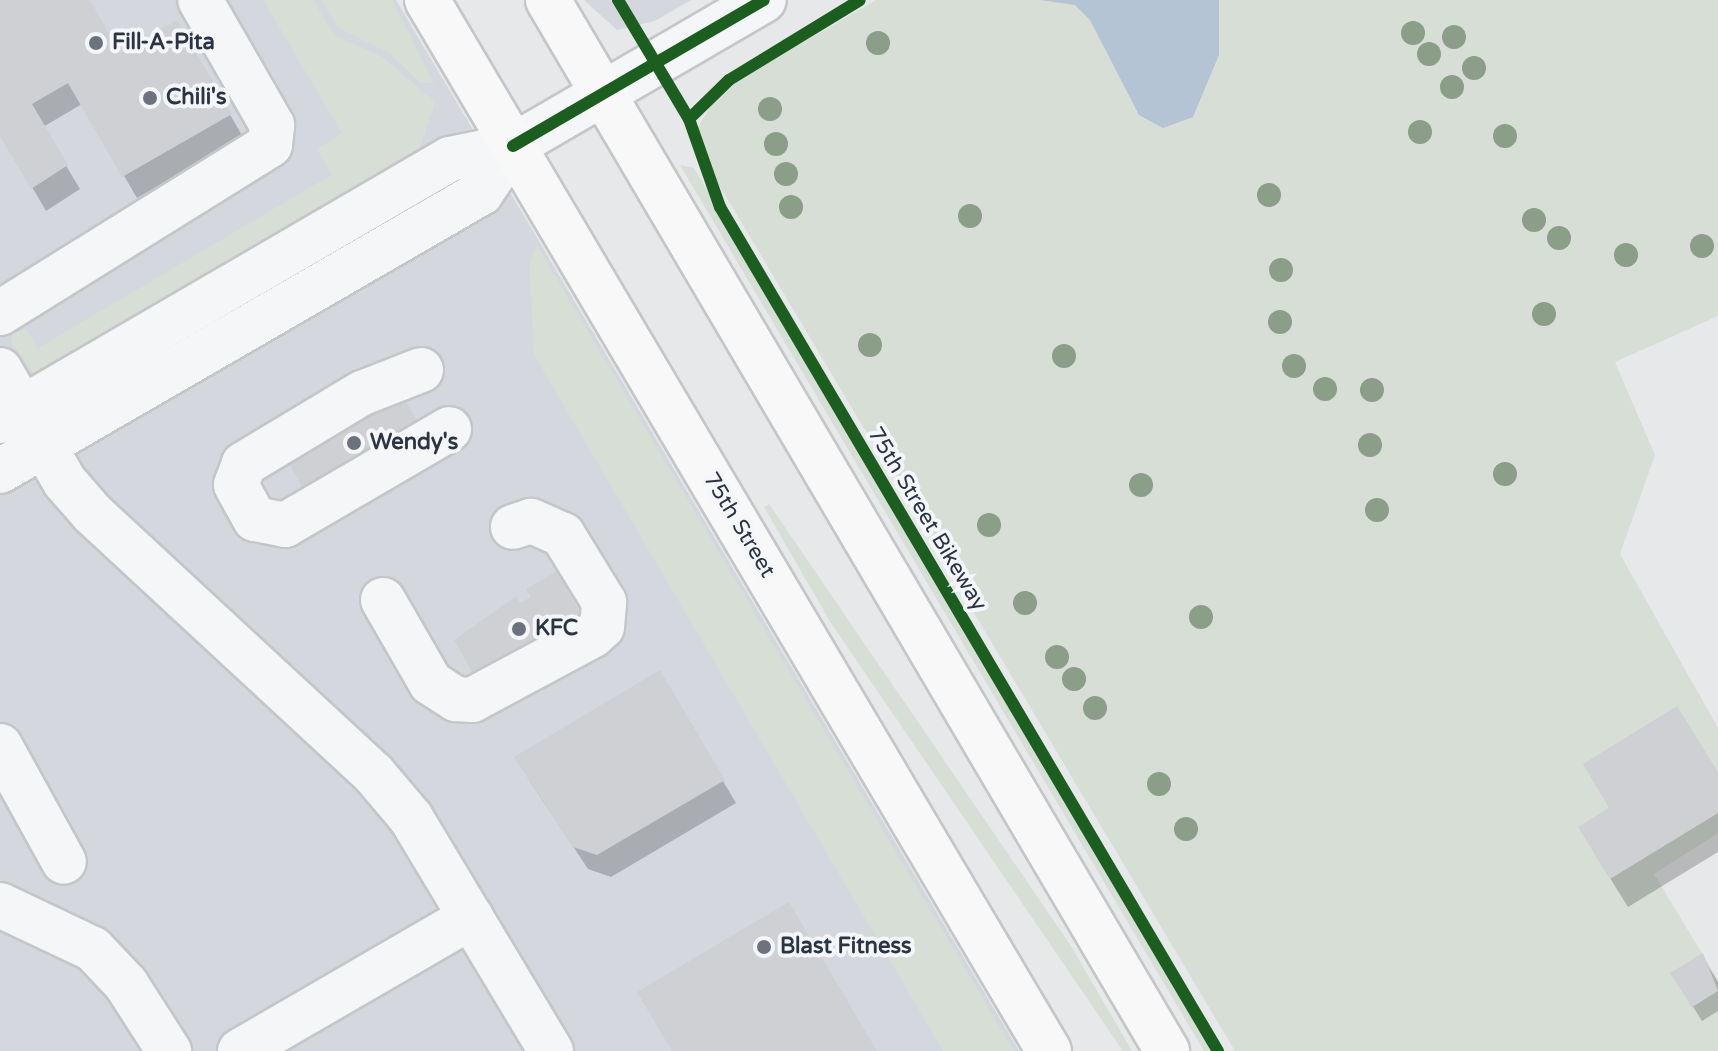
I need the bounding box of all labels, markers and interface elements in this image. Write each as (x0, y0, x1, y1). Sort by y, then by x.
place label: Fill-A-Pita (112, 30, 215, 56)
marker: Fill-A-Pita (87, 34, 105, 52)
place label: Chili's (166, 85, 227, 111)
marker: Chili's (141, 89, 159, 107)
street label: 75th Street Bikeway (862, 422, 992, 616)
place label: Wendy's (370, 430, 458, 456)
marker: Wendy's (345, 434, 363, 452)
street label: 75th Street (697, 468, 781, 582)
place label: KFC (535, 616, 578, 642)
marker: KFC (510, 620, 528, 638)
place label: Blast Fitness (780, 934, 912, 960)
marker: Blast Fitness (755, 938, 773, 956)

